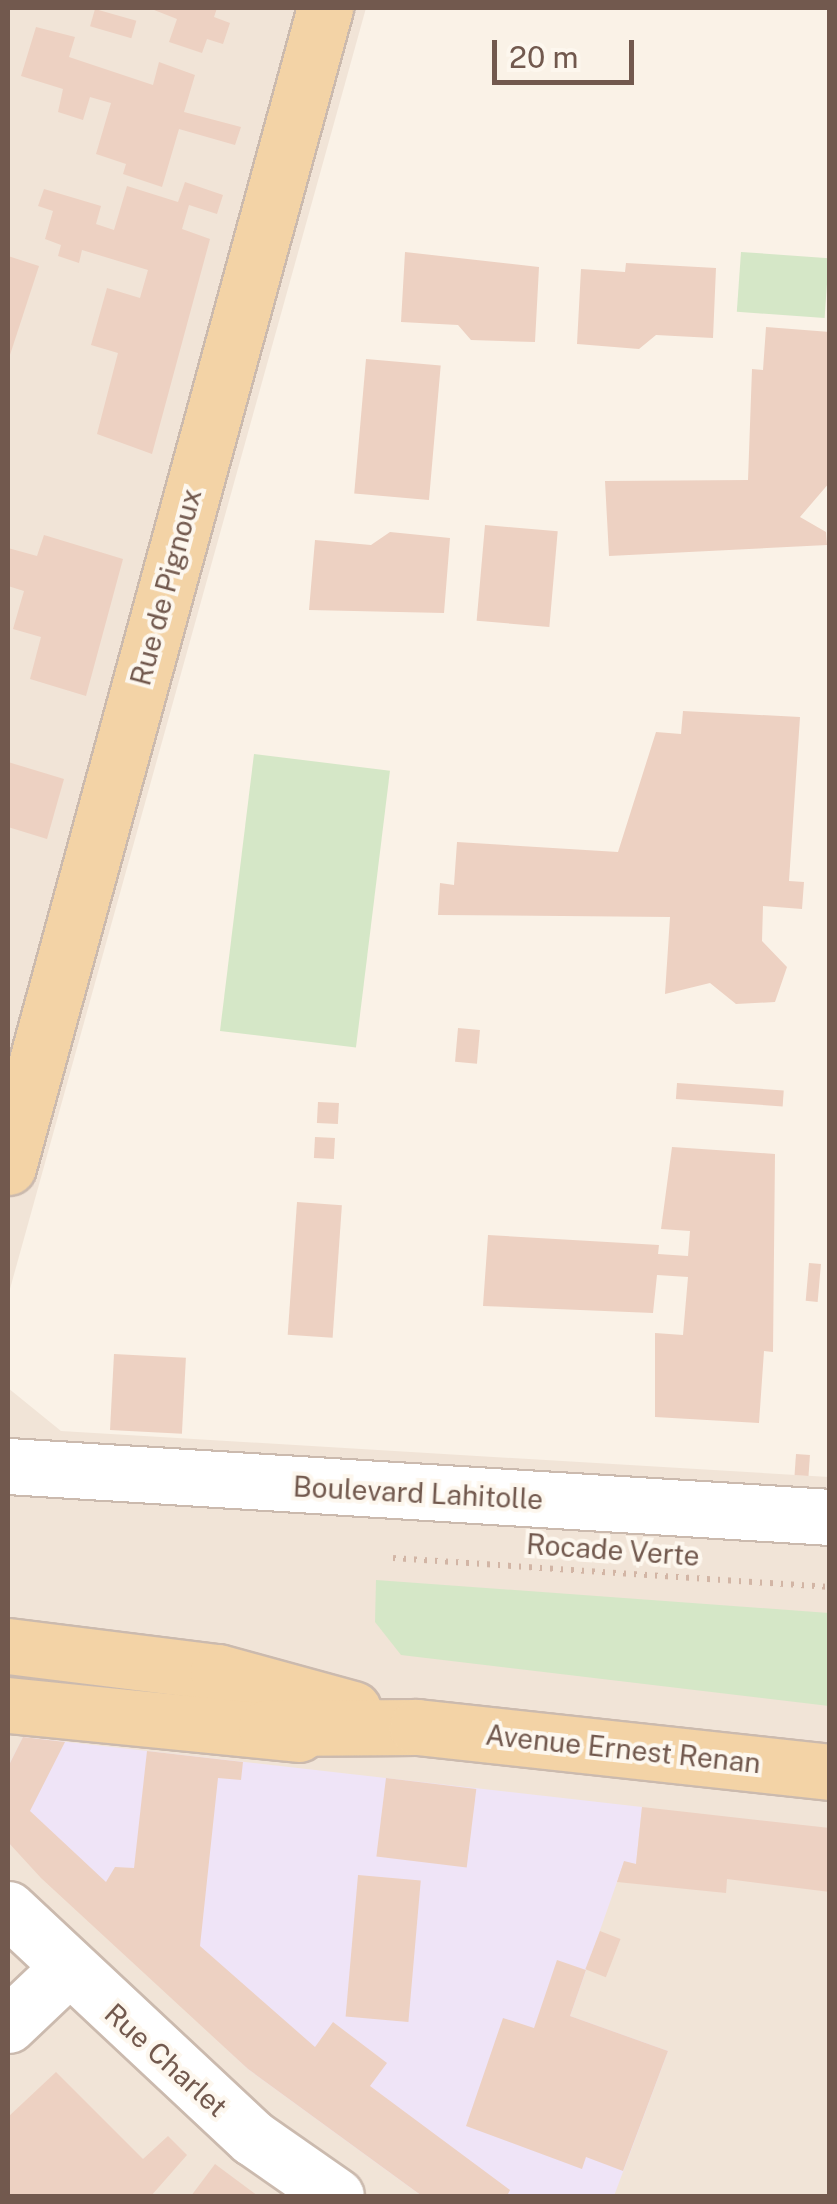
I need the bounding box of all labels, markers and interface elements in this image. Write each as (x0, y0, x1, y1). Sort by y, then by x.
scale bar (497, 20, 640, 82)
text: 20 m (509, 39, 578, 75)
street label: Rue de Pignoux (123, 485, 209, 689)
street label: Boulevard Lahitolle (292, 1470, 544, 1516)
street label: Rocade Verte (525, 1527, 701, 1573)
street label: Avenue Ernest Renan (484, 1718, 762, 1780)
street label: Rue Charlet (98, 1996, 234, 2124)

